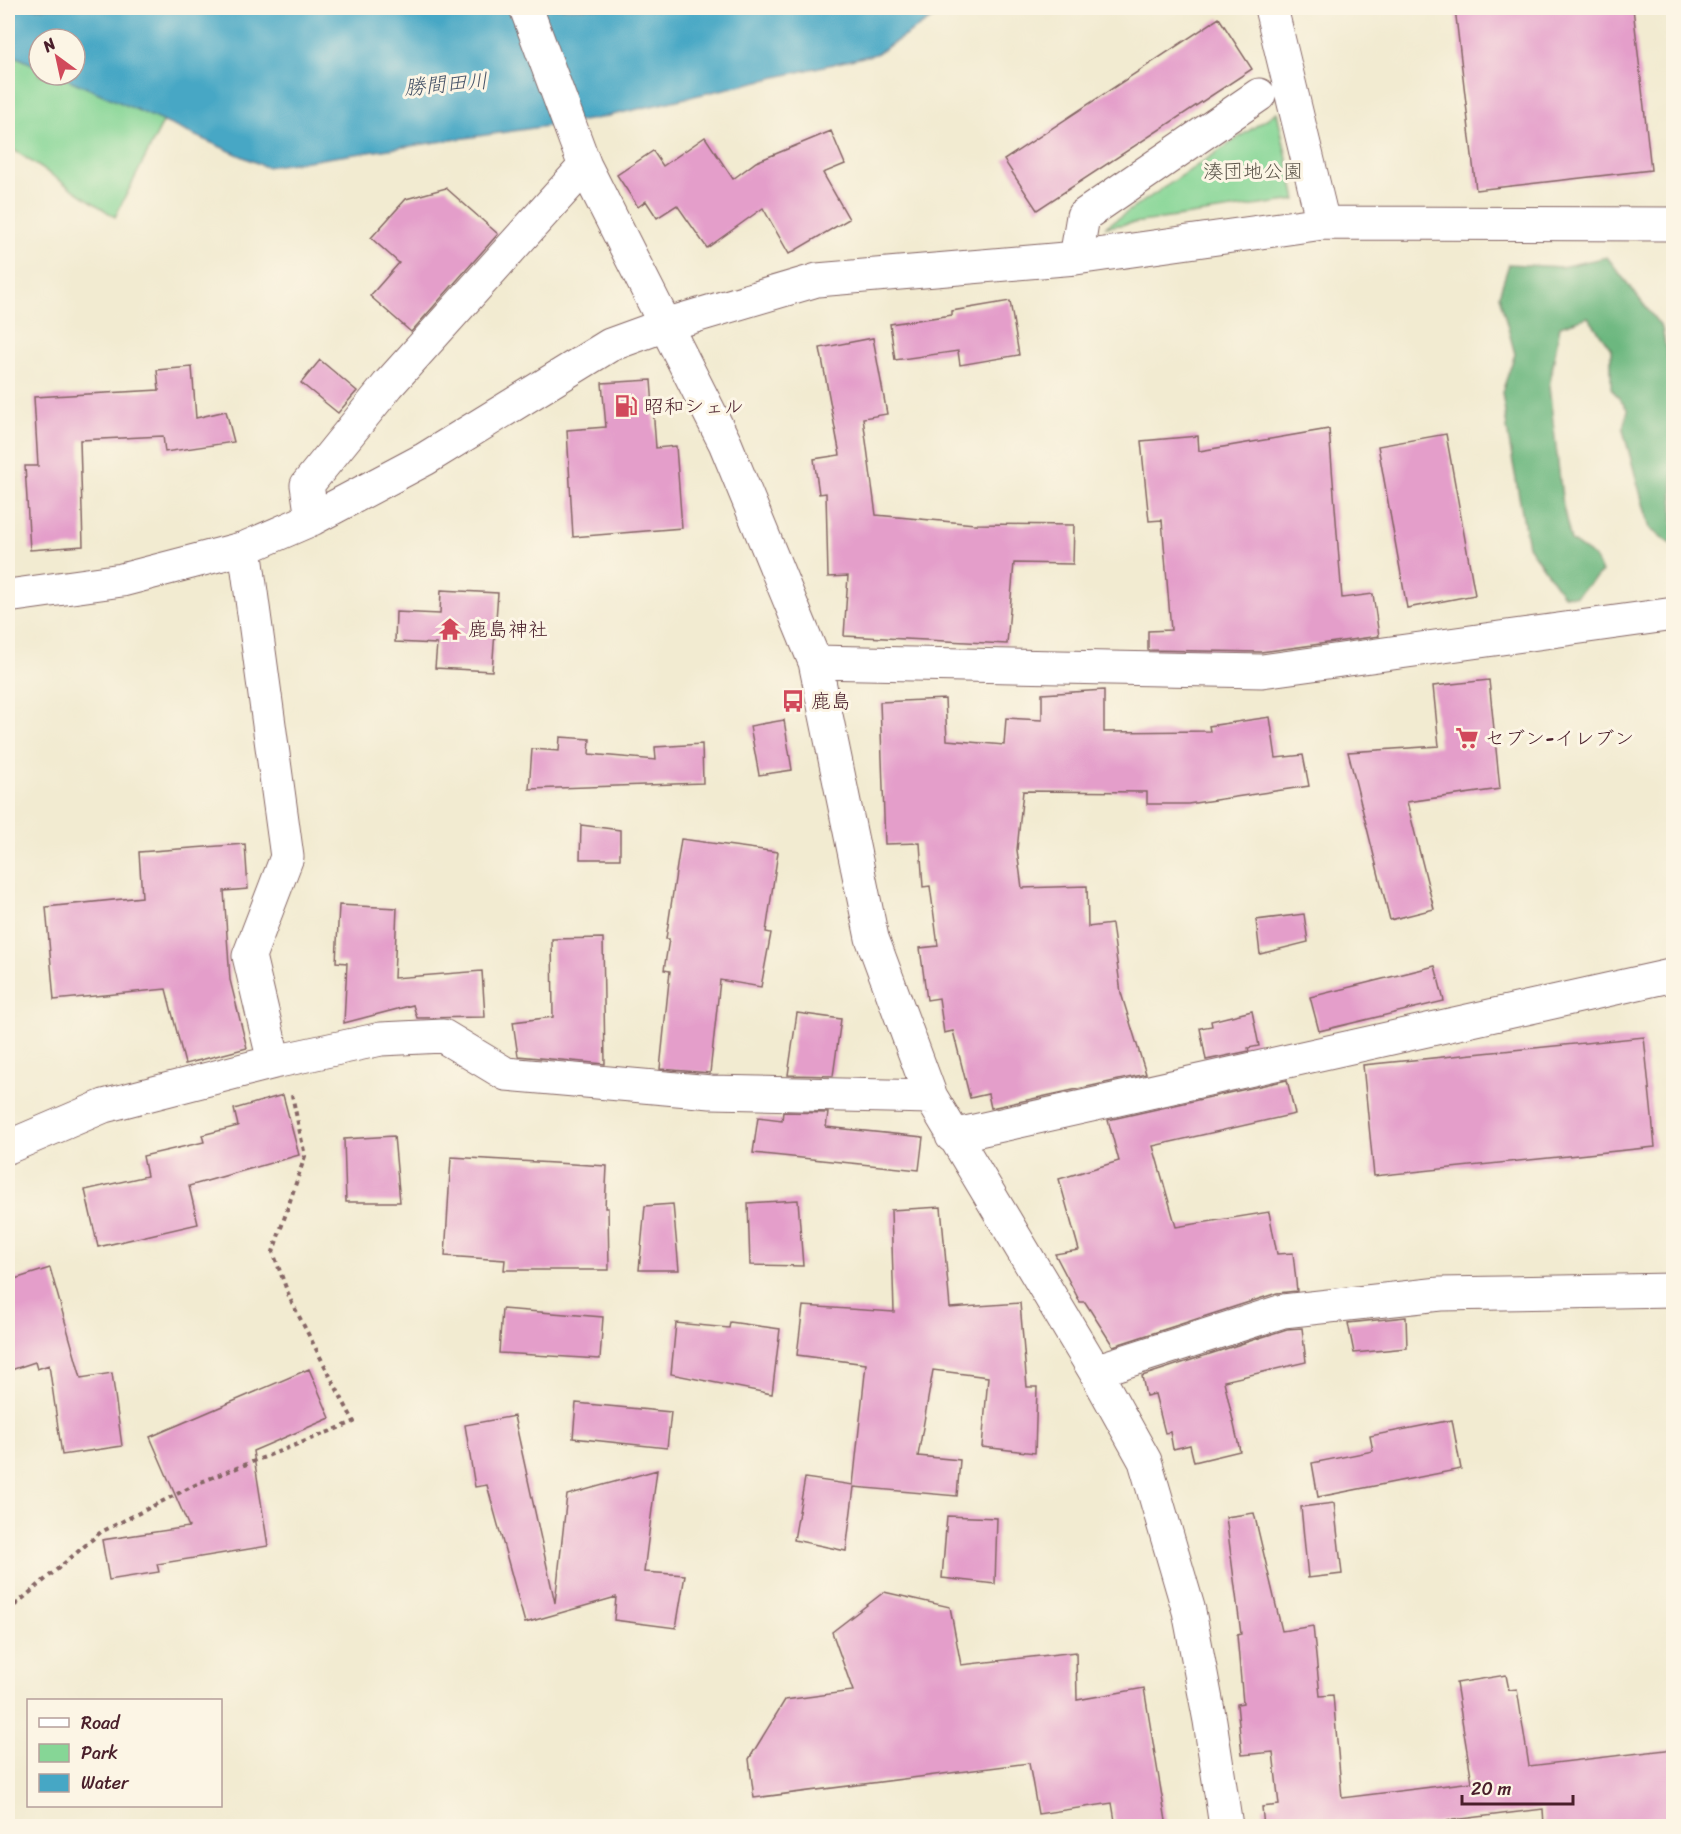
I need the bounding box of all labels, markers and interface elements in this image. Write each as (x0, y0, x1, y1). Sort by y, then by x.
north arrow (27, 27, 87, 87)
text: N (36, 29, 62, 61)
water label: 勝間田川 (403, 61, 489, 107)
park label: 湊団地公園 (1203, 154, 1303, 189)
place label: 昭和シェル (644, 389, 744, 424)
fuel station icon: 昭和シェル (613, 393, 639, 419)
place label: 鹿島神社 (468, 612, 548, 647)
temple icon: 鹿島神社 (437, 616, 463, 642)
place label: 鹿島 (811, 684, 851, 719)
bus stop icon: 鹿島 (780, 688, 806, 714)
place label: セブン-イレブン (1485, 721, 1634, 756)
supermarket icon: セブン-イレブン (1454, 725, 1480, 751)
legend (27, 1699, 222, 1807)
text: Road (81, 1707, 121, 1739)
text: Park (81, 1737, 118, 1769)
text: Water (81, 1767, 130, 1799)
scale bar (1462, 1768, 1573, 1806)
text: 20 m (1471, 1773, 1511, 1805)

